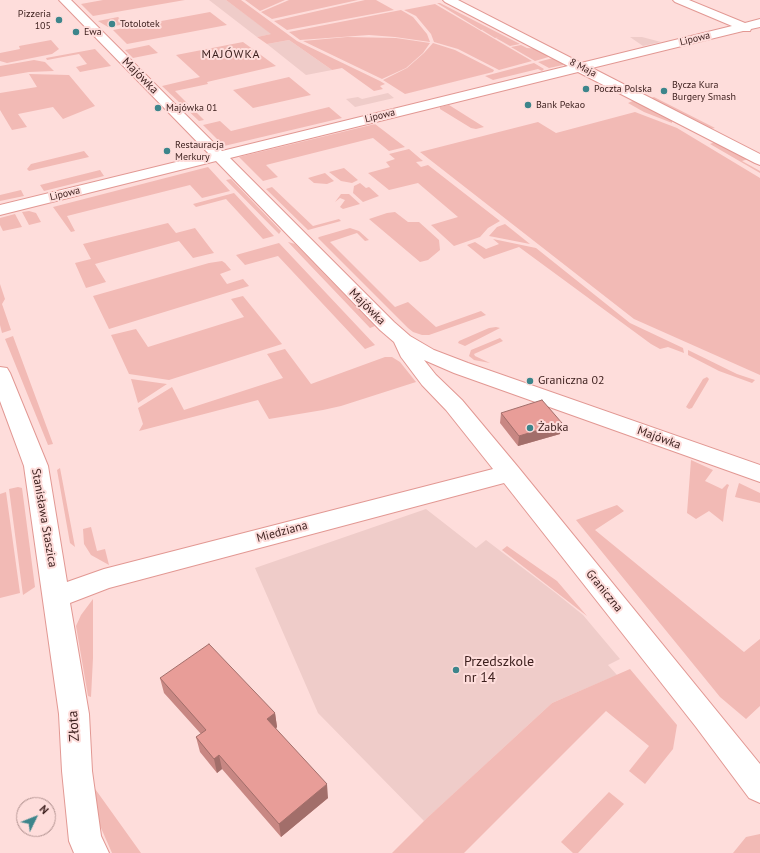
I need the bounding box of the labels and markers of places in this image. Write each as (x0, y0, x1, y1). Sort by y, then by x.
place label: Pizzeria 105 (18, 8, 51, 32)
marker: Pizzeria 105 (54, 15, 64, 25)
place label: Totolotek (120, 18, 160, 30)
marker: Totolotek (107, 19, 117, 29)
place label: Ewa (84, 26, 102, 38)
marker: Ewa (71, 27, 81, 37)
place label: Bycza Kura Burgery Smash (672, 79, 736, 102)
place label: Poczta Polska (594, 83, 652, 95)
marker: Poczta Polska (581, 84, 591, 94)
marker: Bycza Kura Burgery Smash (659, 86, 669, 96)
place label: Bank Pekao (536, 99, 585, 111)
marker: Bank Pekao (523, 100, 533, 110)
place label: Majówka 01 (166, 102, 217, 114)
marker: Majówka 01 (153, 103, 163, 113)
place label: Restauracja Merkury (175, 139, 224, 162)
marker: Restauracja Merkury (162, 146, 172, 156)
place label: Graniczna 02 (538, 374, 605, 388)
marker: Graniczna 02 (525, 376, 535, 386)
place label: Żabka (538, 421, 568, 435)
marker: Żabka (525, 423, 535, 433)
place label: Przedszkole nr 14 (464, 654, 534, 686)
marker: Przedszkole nr 14 (451, 665, 461, 675)

